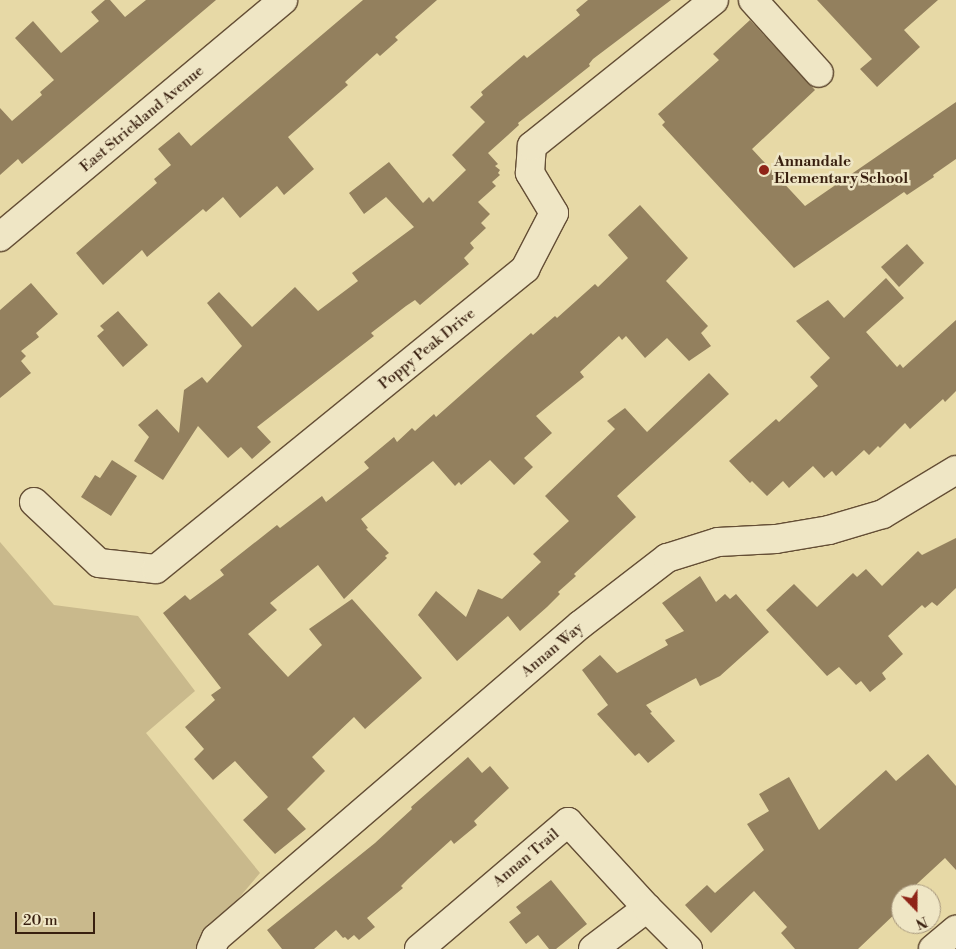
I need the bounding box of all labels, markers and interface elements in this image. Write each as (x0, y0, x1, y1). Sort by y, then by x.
street label: East Strickland Avenue (76, 62, 208, 176)
place label: Annandale Elementary School (774, 152, 908, 187)
marker: Annandale Elementary School (758, 164, 770, 176)
street label: Poppy Peak Drive (375, 305, 479, 393)
street label: Annan Way (517, 619, 587, 681)
street label: Annan Trail (489, 825, 563, 891)
north arrow (891, 884, 941, 934)
scale bar (18, 902, 98, 934)
text: 20 m (23, 911, 58, 930)
text: N (913, 912, 930, 932)

